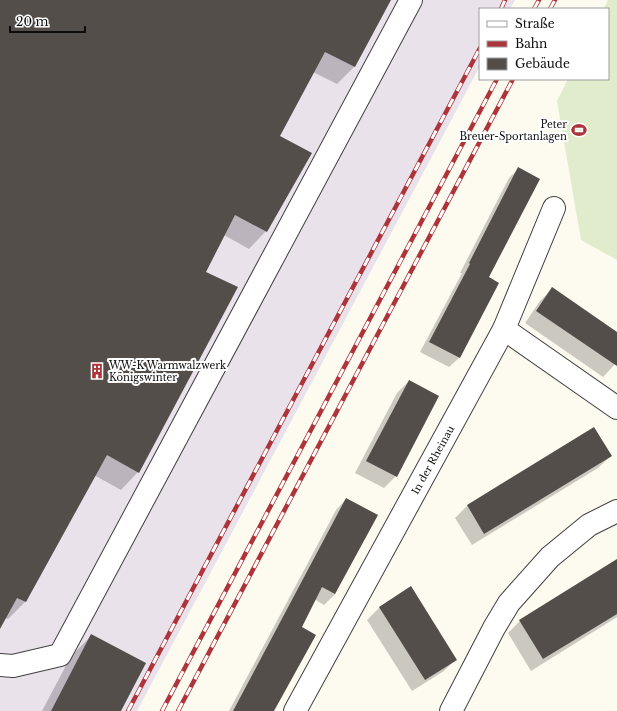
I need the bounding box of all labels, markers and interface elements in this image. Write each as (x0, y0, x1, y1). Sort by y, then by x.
scale bar (10, 8, 85, 34)
legend (479, 8, 609, 80)
text: 20 m (16, 14, 48, 29)
text: Straße (515, 16, 555, 31)
text: Bahn (515, 36, 547, 51)
text: Gebäude (515, 56, 570, 71)
place label: Peter Breuer-Sportanlagen (459, 118, 567, 143)
sports icon: Peter Breuer-Sportanlagen (570, 121, 588, 139)
place label: WW-K Warmwalzwerk Königswinter (108, 359, 227, 384)
building icon: WW-K Warmwalzwerk Königswinter (88, 362, 106, 380)
street label: In der Rheinau (409, 423, 457, 497)

